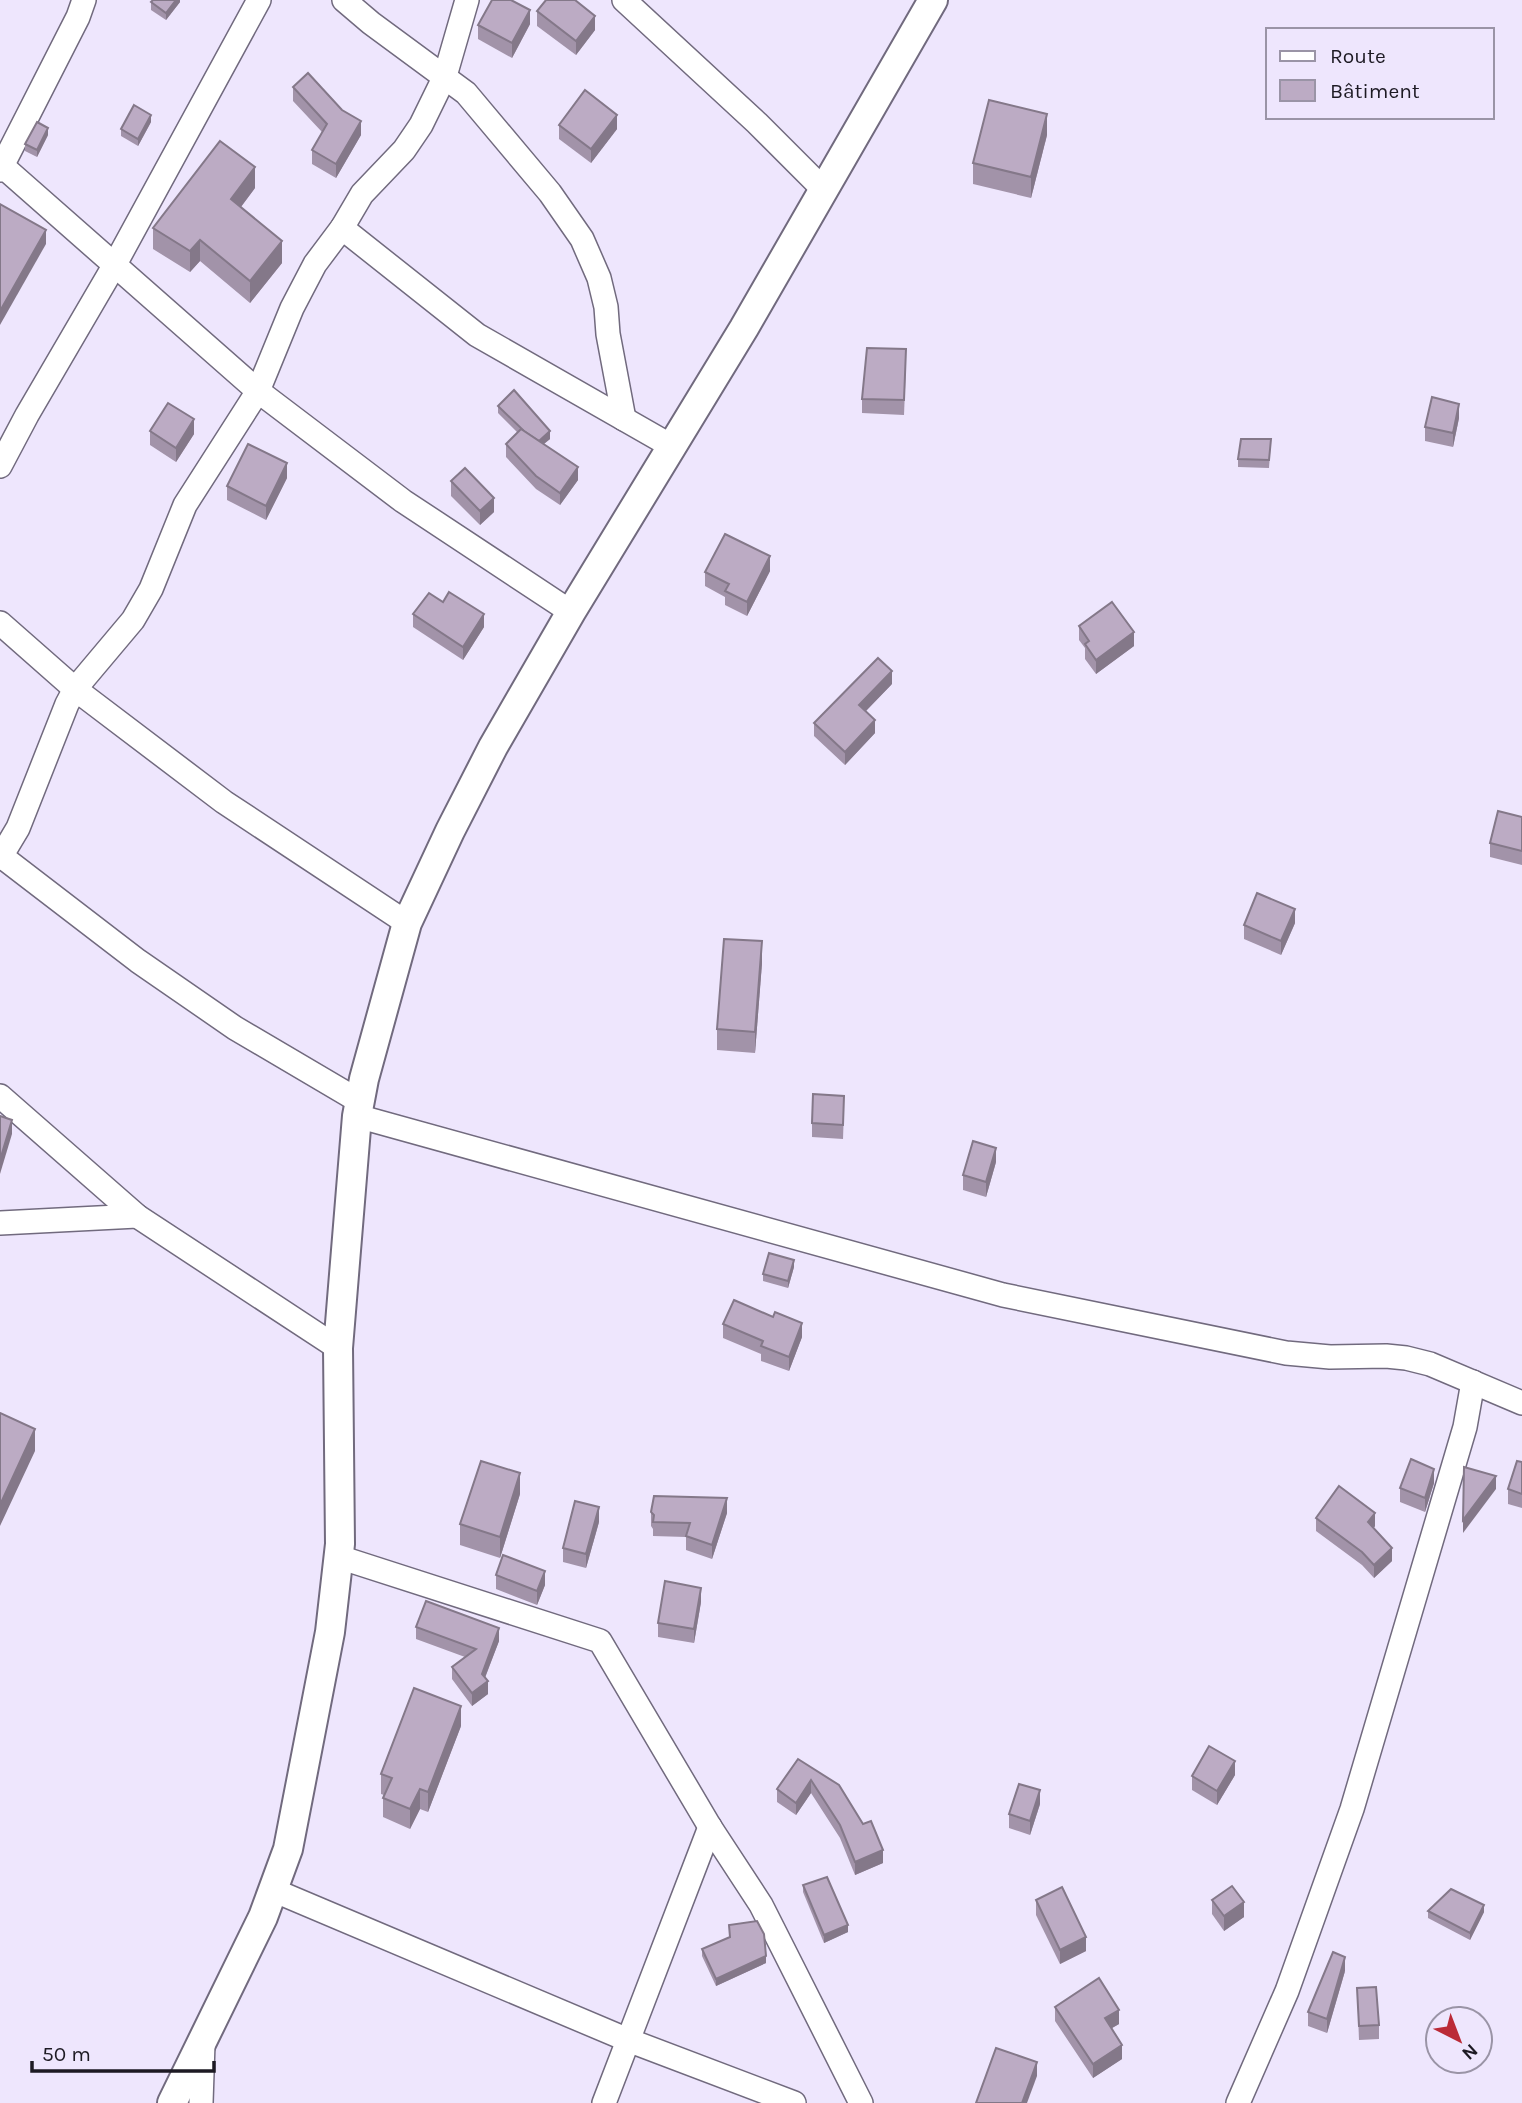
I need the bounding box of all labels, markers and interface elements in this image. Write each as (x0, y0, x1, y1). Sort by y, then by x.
legend (1266, 28, 1494, 119)
text: Route (1330, 44, 1386, 68)
text: Bâtiment (1330, 79, 1420, 103)
north arrow (1424, 2005, 1494, 2075)
scale bar (32, 2030, 214, 2074)
text: N (1457, 2039, 1482, 2065)
text: 50 m (42, 2042, 91, 2066)

